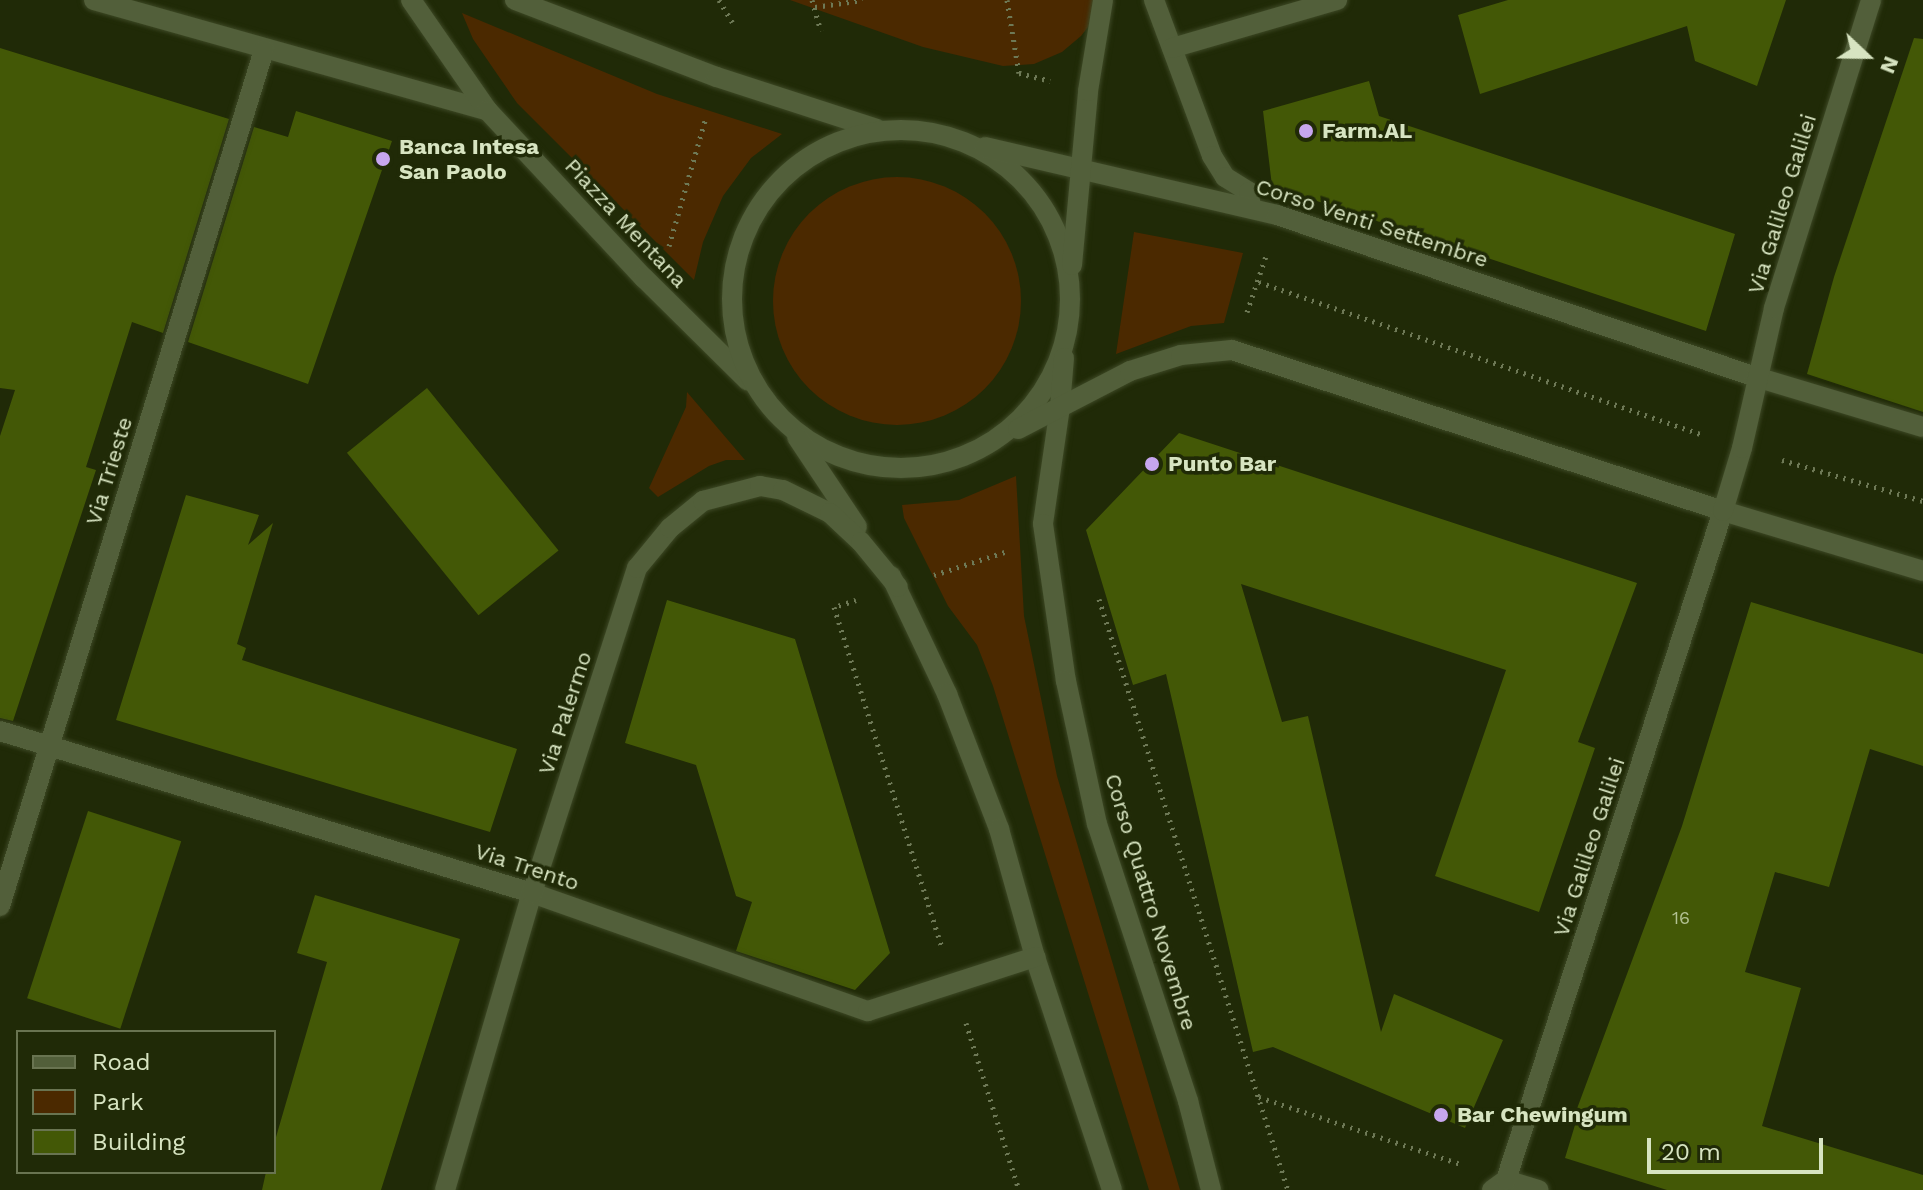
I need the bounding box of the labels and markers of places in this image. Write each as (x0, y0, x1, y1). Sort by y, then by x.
place label: Farm.AL (1322, 118, 1412, 144)
marker: Farm.AL (1297, 122, 1315, 140)
place label: Banca Intesa San Paolo (399, 133, 539, 184)
marker: Banca Intesa San Paolo (374, 150, 392, 168)
place label: Punto Bar (1168, 451, 1276, 477)
marker: Punto Bar (1143, 455, 1161, 473)
place label: Bar Chewingum (1457, 1102, 1628, 1128)
marker: Bar Chewingum (1432, 1106, 1450, 1124)

